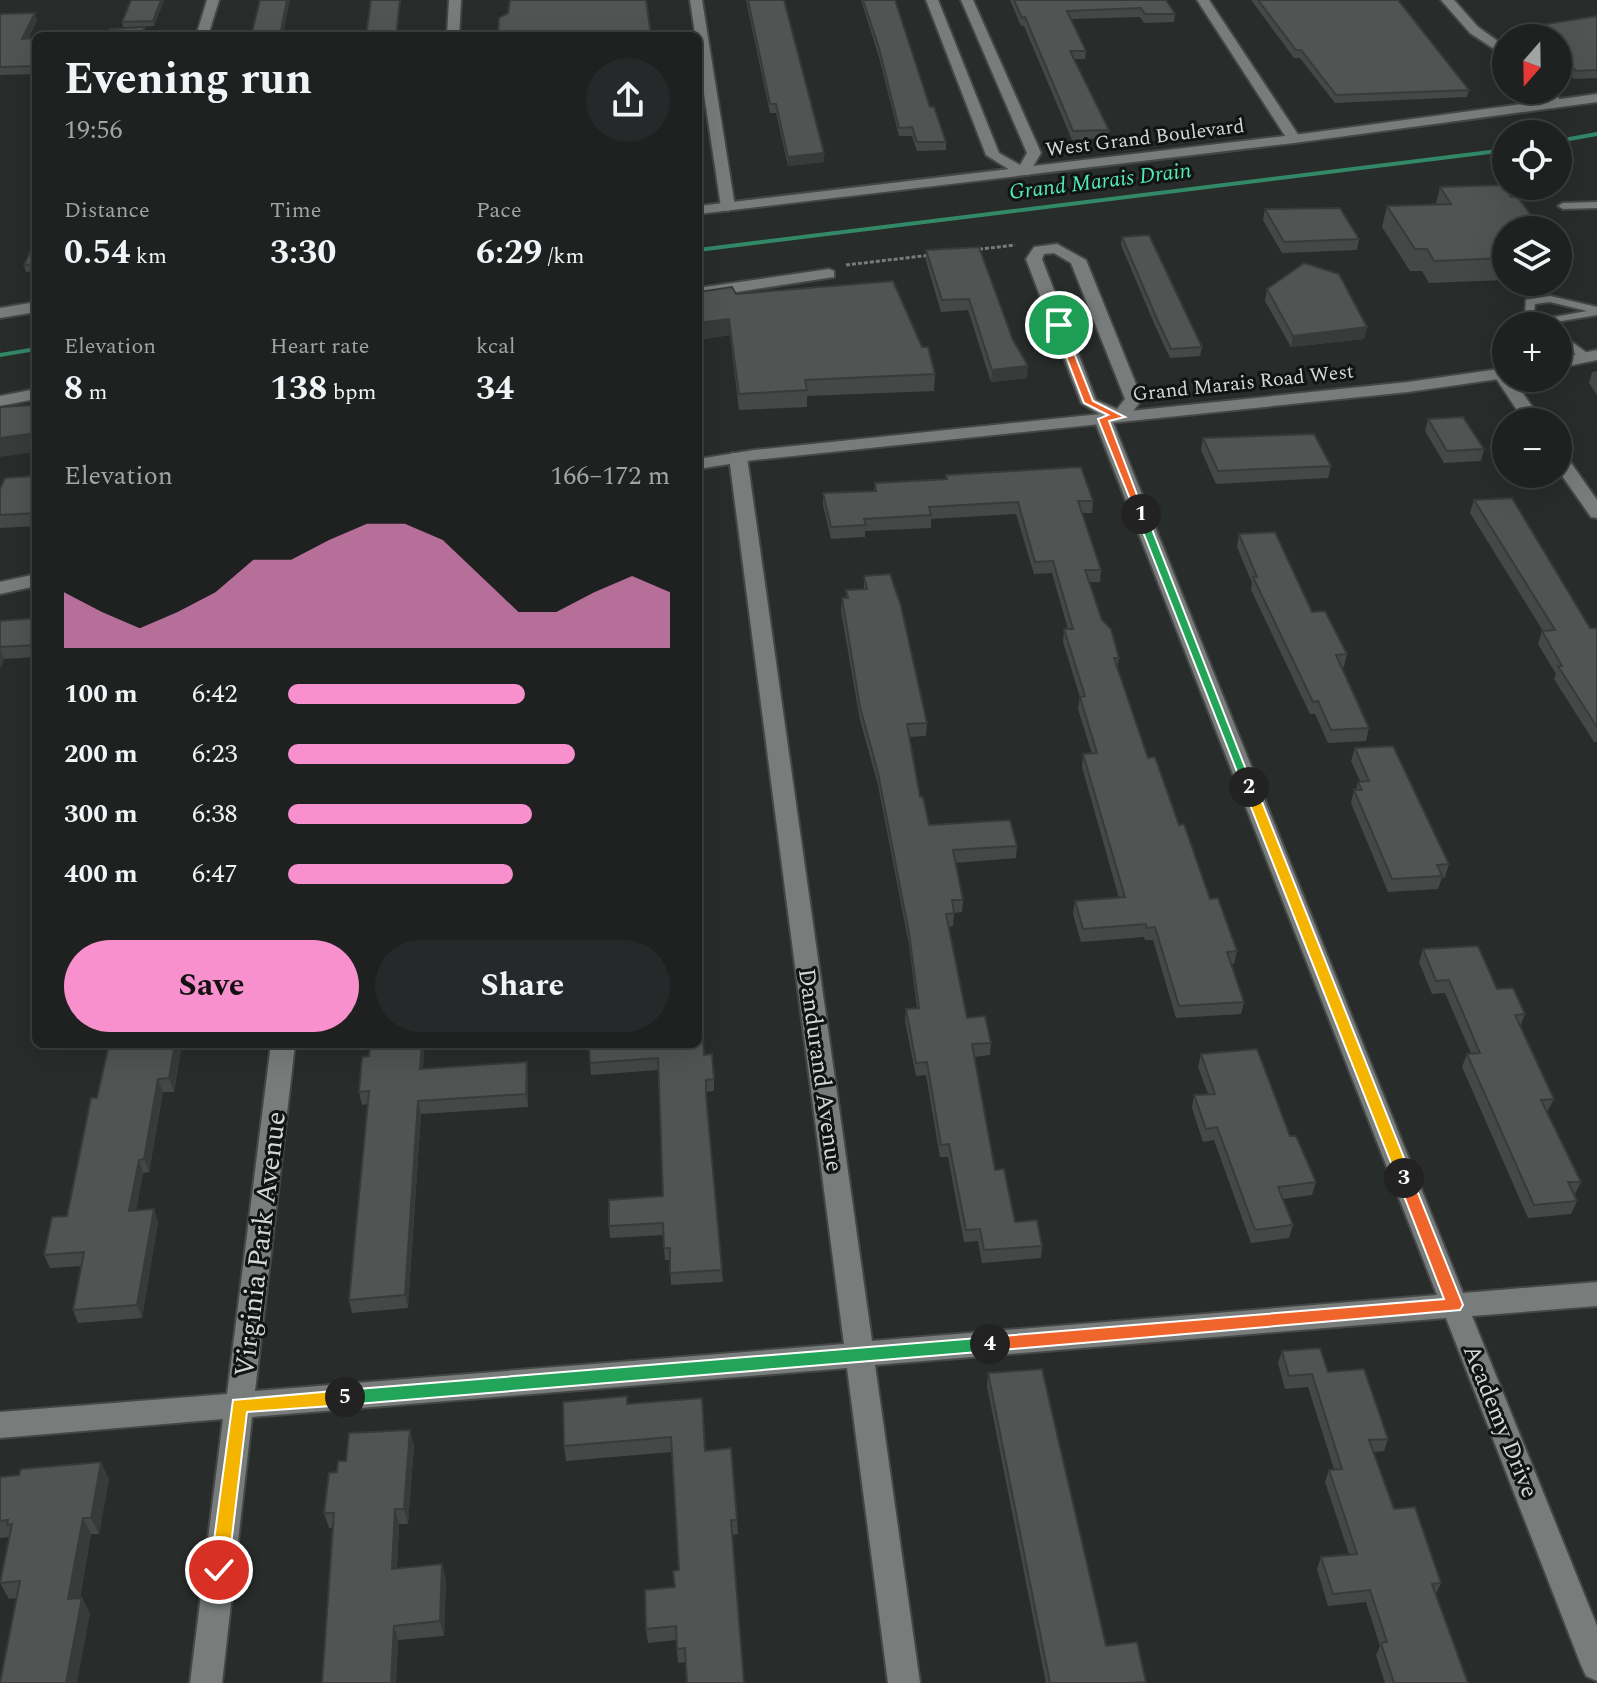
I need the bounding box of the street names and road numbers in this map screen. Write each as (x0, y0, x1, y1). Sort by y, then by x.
street label: West Grand Boulevard (1044, 111, 1246, 165)
street label: Grand Marais Road West (1131, 356, 1355, 410)
street label: Dandurand Avenue (788, 966, 852, 1174)
street label: Virginia Park Avenue (223, 1109, 298, 1380)
street label: Academy Drive (1453, 1339, 1547, 1503)

